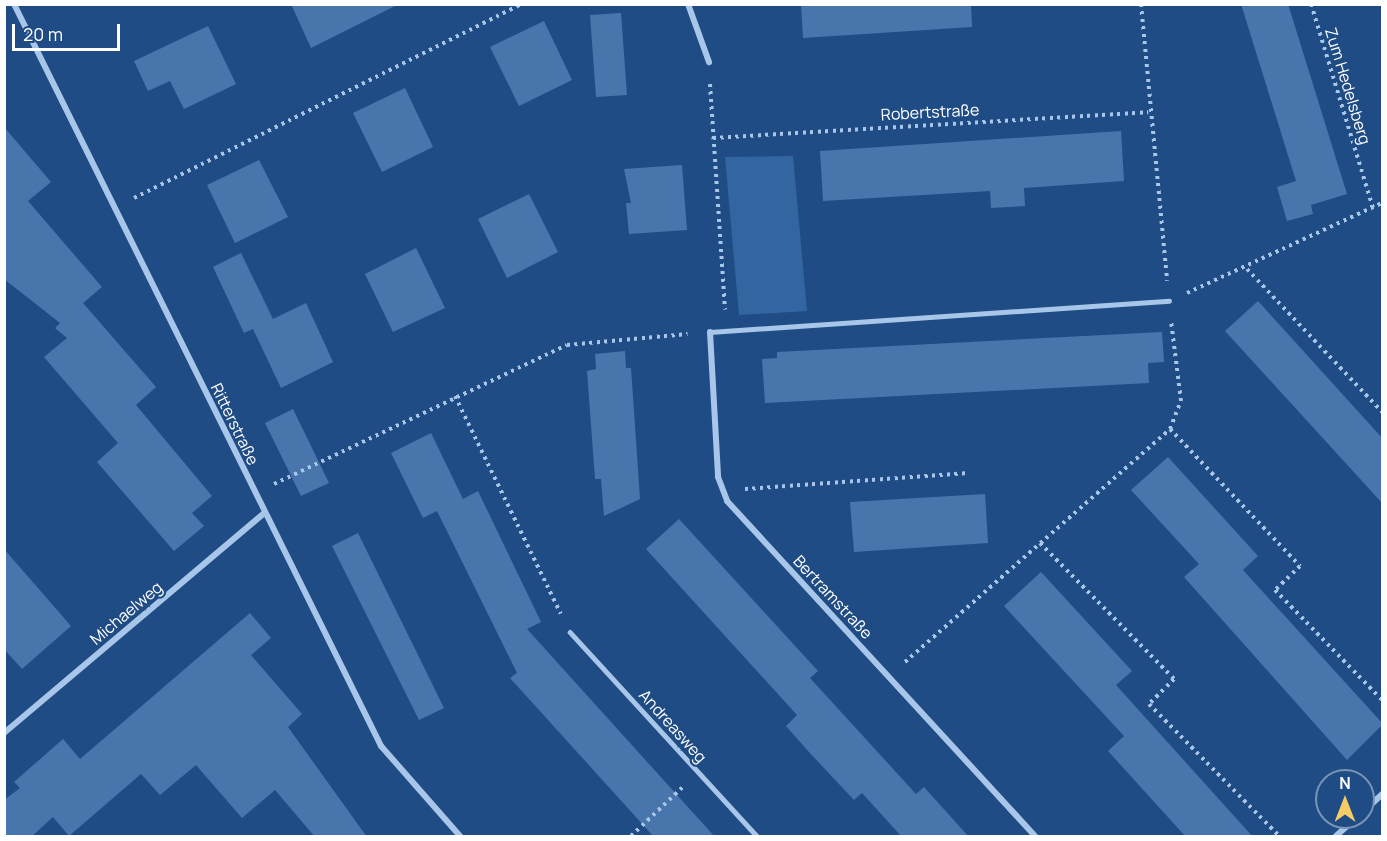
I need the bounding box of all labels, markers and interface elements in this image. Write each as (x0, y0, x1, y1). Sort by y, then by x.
scale bar (15, 12, 123, 50)
text: 20 m (23, 22, 63, 46)
street label: Zum Hedelsberg (1321, 25, 1375, 147)
street label: Robertstraße (880, 100, 980, 124)
street label: Ritterstraße (207, 380, 263, 468)
street label: Bertramstraße (789, 551, 877, 643)
street label: Michaelweg (86, 577, 166, 649)
street label: Andreasweg (635, 686, 711, 766)
north arrow (1315, 769, 1375, 829)
text: N (1339, 772, 1351, 794)

